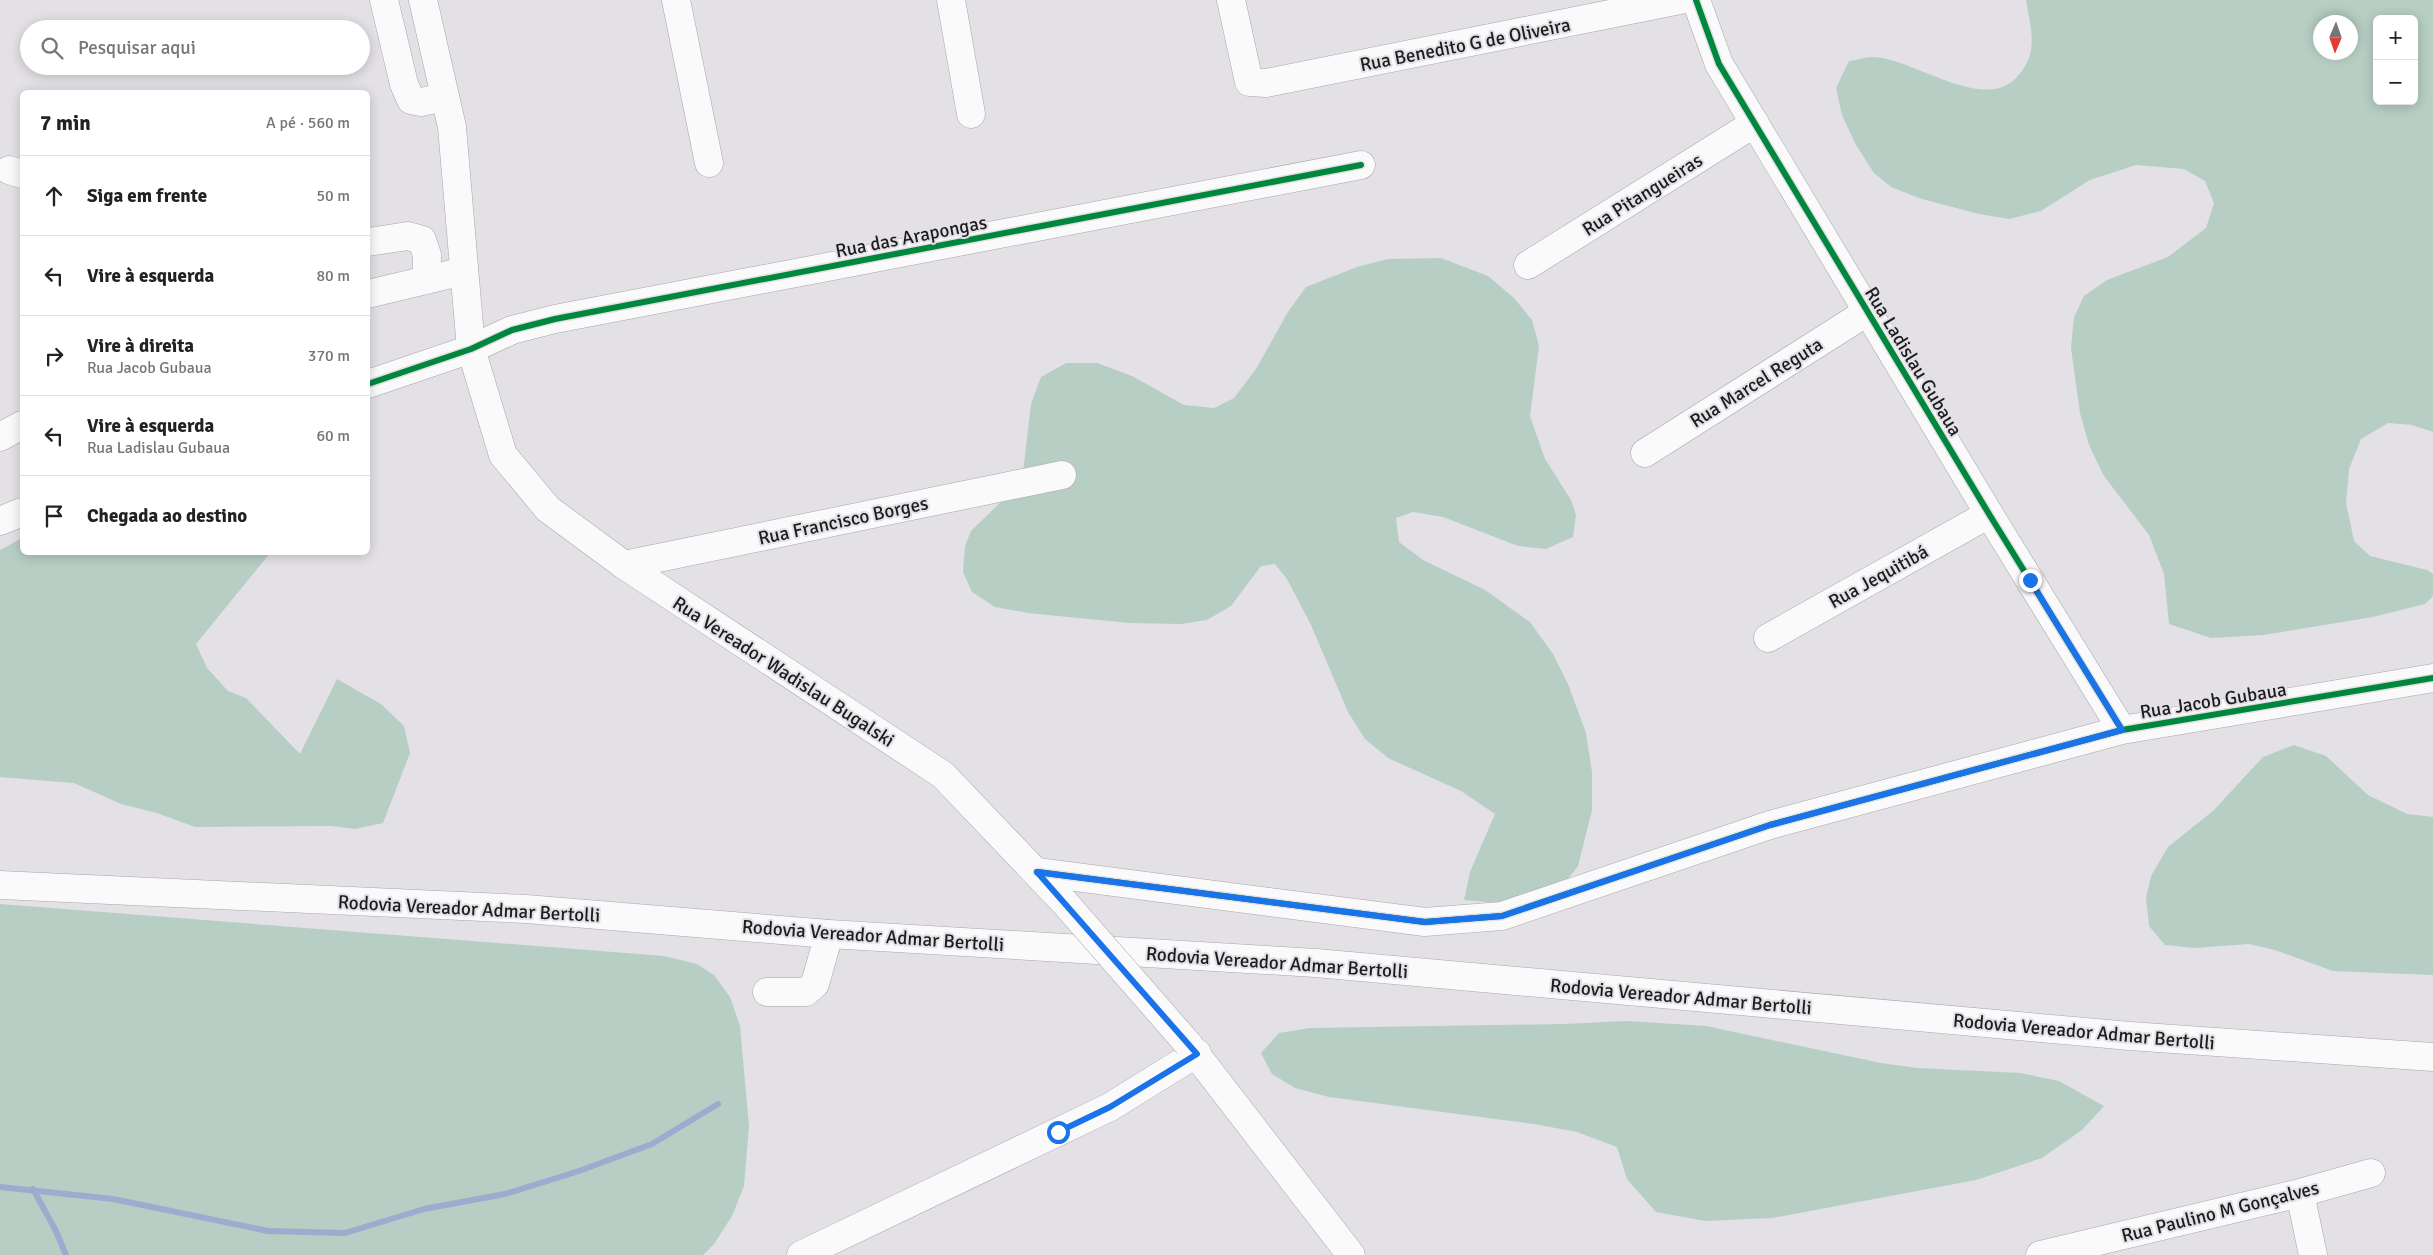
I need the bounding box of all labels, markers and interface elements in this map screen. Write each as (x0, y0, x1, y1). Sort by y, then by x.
street label: Rua Benedito G de Oliveira (1358, 13, 1573, 77)
north arrow (2313, 15, 2358, 60)
map controls (2373, 15, 2418, 105)
button: + (2373, 15, 2418, 60)
search box (20, 20, 370, 75)
icon: search (38, 34, 66, 62)
text: Pesquisar aqui (78, 36, 196, 60)
button: − (2373, 60, 2418, 105)
text: 7 min (40, 110, 91, 136)
text: A pé · 560 m (266, 113, 350, 133)
street label: Rua Pitangueiras (1578, 148, 1707, 241)
icon: ahead (40, 182, 68, 210)
text: Siga em frente (87, 184, 207, 208)
text: 50 m (316, 186, 350, 206)
street label: Rua das Arapongas (833, 211, 989, 263)
icon: left (40, 262, 68, 290)
text: Vire à esquerda (87, 264, 214, 288)
text: 80 m (316, 266, 350, 286)
street label: Rua Ladislau Gubaua (1859, 282, 1967, 441)
street label: Rua Marcel Reguta (1686, 332, 1827, 433)
text: Vire à direita (87, 334, 194, 358)
icon: right (40, 342, 68, 370)
text: 370 m (308, 346, 350, 366)
text: Rua Jacob Gubaua (87, 358, 212, 378)
text: Vire à esquerda (87, 414, 214, 438)
icon: left (40, 422, 68, 450)
text: 60 m (316, 426, 350, 446)
text: Rua Ladislau Gubaua (87, 438, 230, 458)
street label: Rua Francisco Borges (756, 491, 930, 551)
icon: arrive (40, 502, 68, 530)
text: Chegada ao destino (87, 504, 247, 528)
street label: Rua Jequitibá (1824, 540, 1933, 614)
route end (2019, 569, 2042, 592)
street label: Rua Vereador Wadislau Bugalski (668, 591, 899, 753)
street label: Rua Jacob Gubaua (2138, 678, 2288, 724)
street label: Rodovia Vereador Admar Bertolli (337, 890, 601, 928)
street label: Rodovia Vereador Admar Bertolli (741, 915, 1005, 957)
street label: Rodovia Vereador Admar Bertolli (1145, 942, 1409, 984)
street label: Rodovia Vereador Admar Bertolli (1549, 974, 1813, 1020)
street label: Rodovia Vereador Admar Bertolli (1952, 1009, 2216, 1055)
route start (1047, 1121, 1070, 1144)
street label: Rua Paulino M Gonçalves (2119, 1176, 2322, 1248)

